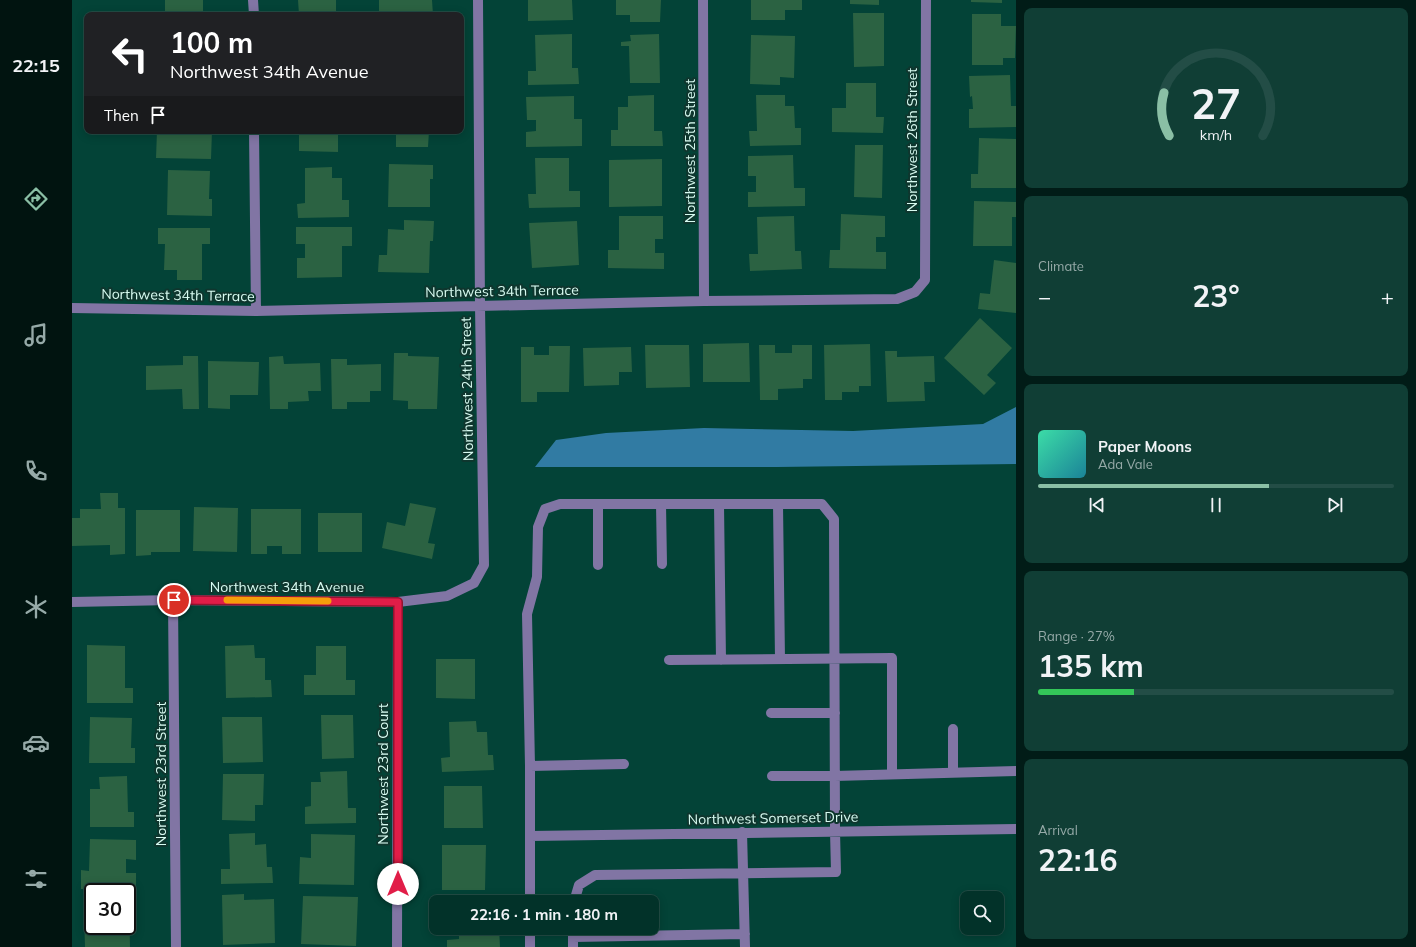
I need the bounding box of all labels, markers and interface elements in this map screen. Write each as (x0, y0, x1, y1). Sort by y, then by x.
text: 100 m (170, 25, 253, 60)
icon: left (104, 28, 156, 80)
text: 22:15 (12, 54, 60, 77)
text: Northwest 34th Avenue (170, 60, 368, 83)
street label: Northwest 26th Street (903, 68, 921, 212)
text: 27 (1191, 77, 1241, 129)
street label: Northwest 25th Street (681, 79, 699, 223)
icon: arrive (147, 104, 169, 126)
text: Then (104, 106, 139, 125)
text: km/h (1200, 125, 1232, 143)
icon: directions (22, 185, 50, 213)
text: Climate (1038, 258, 1084, 274)
text: 23° (1192, 277, 1240, 315)
street label: Northwest 34th Terrace (425, 281, 579, 301)
text: − (1038, 283, 1051, 311)
text: + (1381, 283, 1394, 311)
street label: Northwest 34th Terrace (101, 285, 255, 305)
street label: Northwest 24th Street (457, 317, 477, 461)
icon: music (22, 321, 50, 349)
text: Paper Moons (1098, 437, 1192, 456)
text: Ada Vale (1098, 456, 1153, 472)
icon: phone (22, 457, 50, 485)
icon: previous (1086, 494, 1108, 516)
icon: pause (1205, 494, 1227, 516)
icon: next (1324, 494, 1346, 516)
street label: Northwest 34th Avenue (210, 578, 364, 596)
pin (157, 583, 191, 617)
icon: arrive (163, 589, 185, 611)
icon: climate (22, 593, 50, 621)
text: Range · 27% (1038, 628, 1115, 644)
text: 135 km (1038, 647, 1144, 685)
street label: Northwest 23rd Street (152, 702, 170, 846)
street label: Northwest 23rd Court (374, 703, 392, 845)
icon: car (22, 729, 50, 757)
street label: Northwest Somerset Drive (688, 808, 858, 828)
text: Arrival (1038, 822, 1078, 838)
text: 22:16 (1038, 841, 1117, 879)
position arrow (377, 863, 419, 905)
icon: filters (22, 865, 50, 893)
speed limit sign: 30 (84, 883, 136, 935)
map controls (960, 891, 1004, 935)
button: search (960, 891, 1004, 935)
text: 22:16 · 1 min · 180 m (470, 905, 618, 924)

